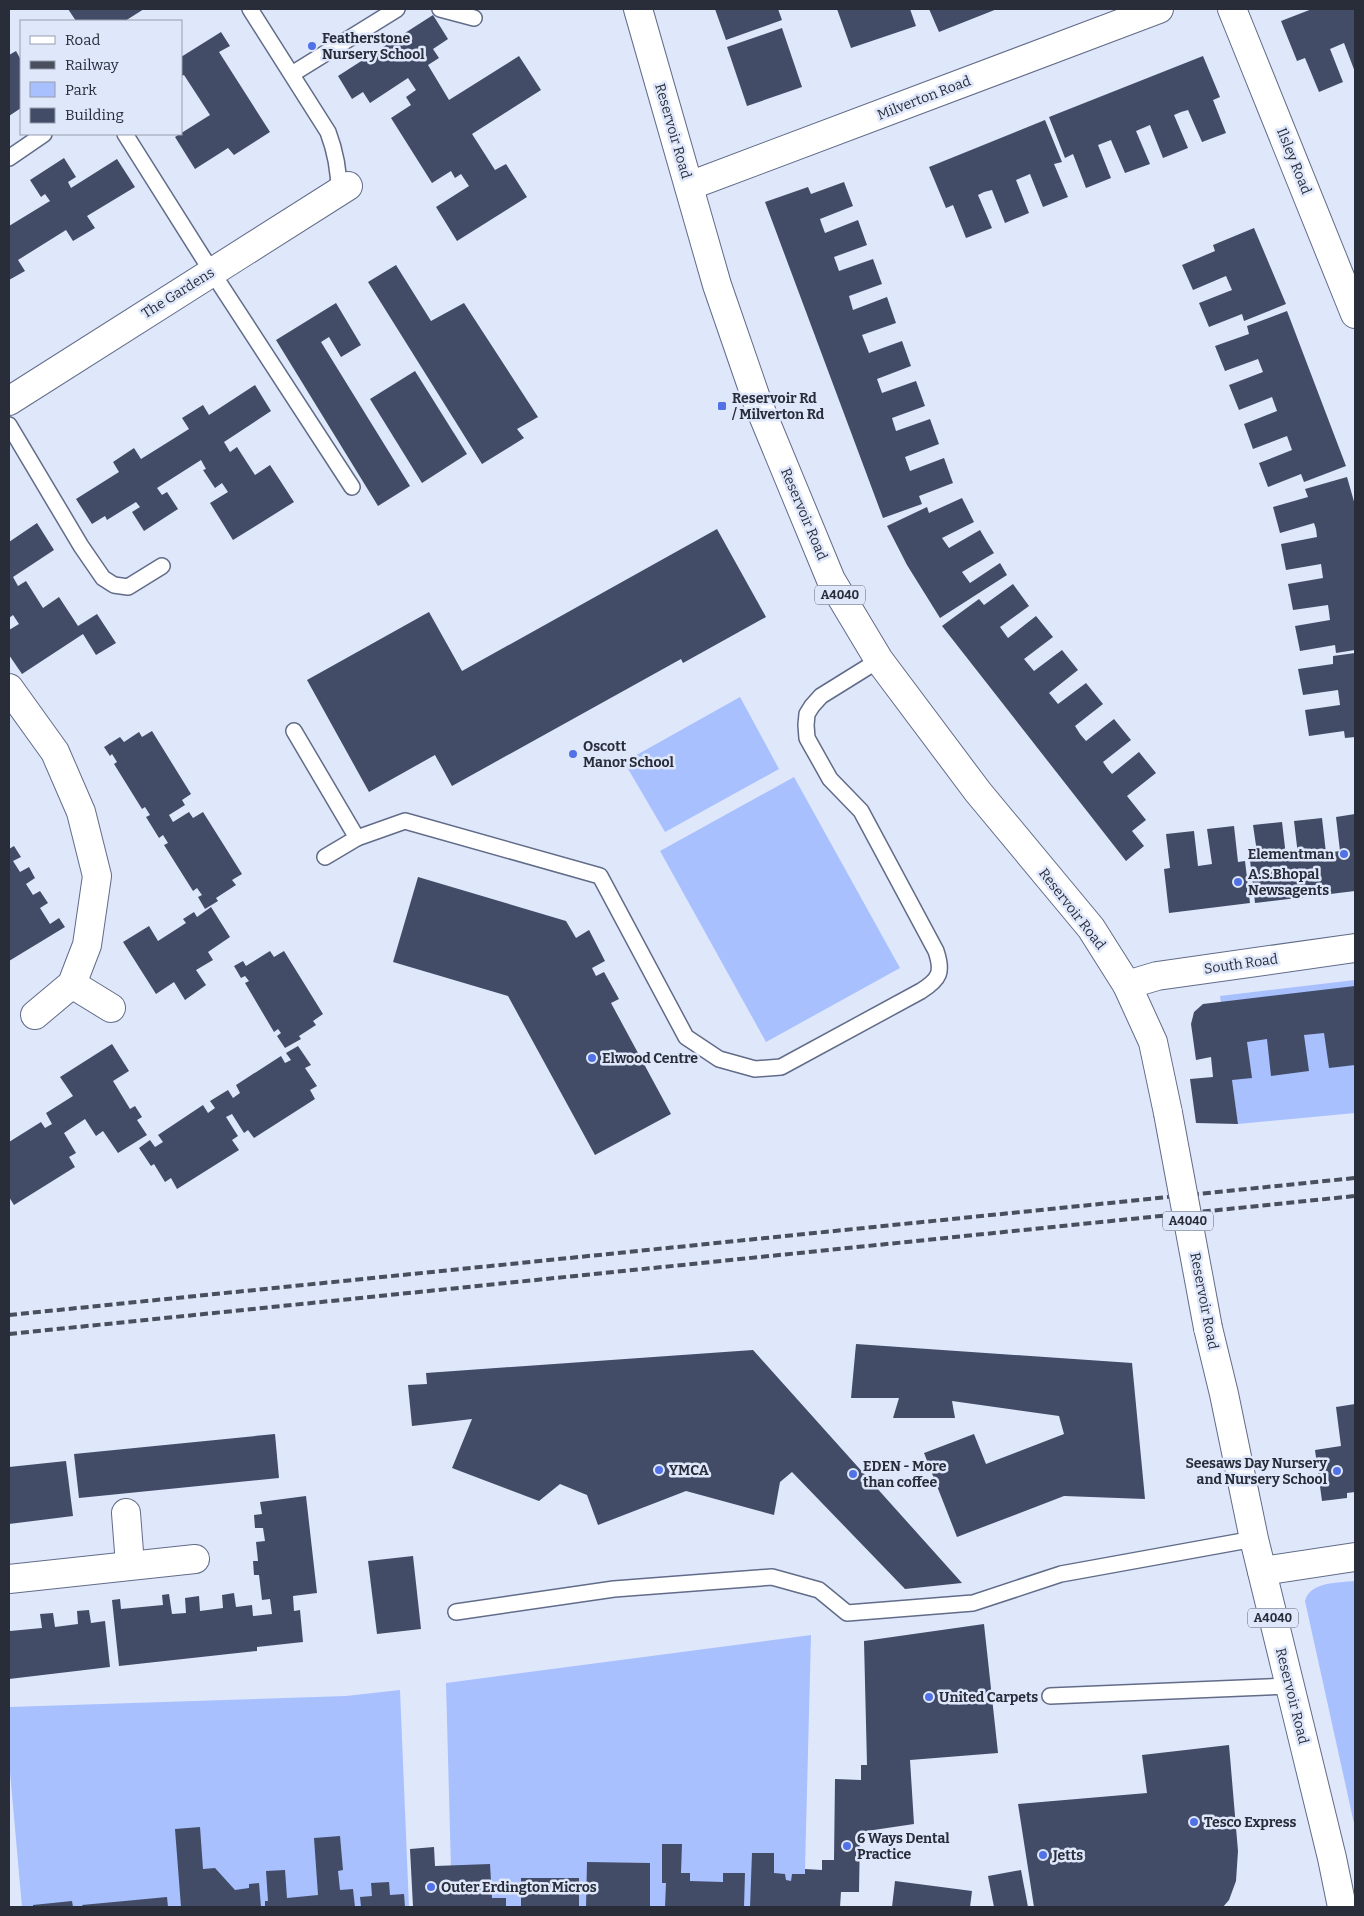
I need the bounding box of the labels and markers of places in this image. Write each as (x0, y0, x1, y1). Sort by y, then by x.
place label: Featherstone Nursery School (322, 30, 425, 63)
marker: Featherstone Nursery School (306, 40, 318, 52)
place label: Reservoir Rd / Milverton Rd (731, 390, 825, 423)
marker: Reservoir Rd / Milverton Rd (716, 400, 728, 412)
place label: Oscott Manor School (583, 738, 675, 771)
marker: Oscott Manor School (567, 748, 579, 760)
place label: Elementman (1248, 846, 1334, 863)
marker: Elementman (1338, 848, 1350, 860)
place label: A.S.Bhopal Newsagents (1248, 866, 1329, 899)
marker: A.S.Bhopal Newsagents (1232, 876, 1244, 888)
place label: Elwood Centre (602, 1050, 698, 1067)
marker: Elwood Centre (586, 1052, 598, 1064)
place label: Seesaws Day Nursery and Nursery School (1185, 1455, 1328, 1488)
place label: EDEN - More than coffee (863, 1458, 947, 1491)
place label: YMCA (669, 1462, 709, 1479)
marker: YMCA (653, 1464, 665, 1476)
marker: Seesaws Day Nursery and Nursery School (1331, 1465, 1343, 1477)
marker: EDEN - More than coffee (847, 1468, 859, 1480)
place label: United Carpets (939, 1689, 1038, 1706)
marker: United Carpets (923, 1691, 935, 1703)
place label: Tesco Express (1204, 1814, 1297, 1831)
marker: Tesco Express (1188, 1816, 1200, 1828)
place label: 6 Ways Dental Practice (857, 1830, 950, 1863)
marker: 6 Ways Dental Practice (841, 1840, 853, 1852)
place label: Jetts (1052, 1847, 1083, 1864)
marker: Jetts (1037, 1849, 1049, 1861)
place label: Outer Erdington Micros (441, 1879, 597, 1896)
marker: Outer Erdington Micros (425, 1881, 437, 1893)

